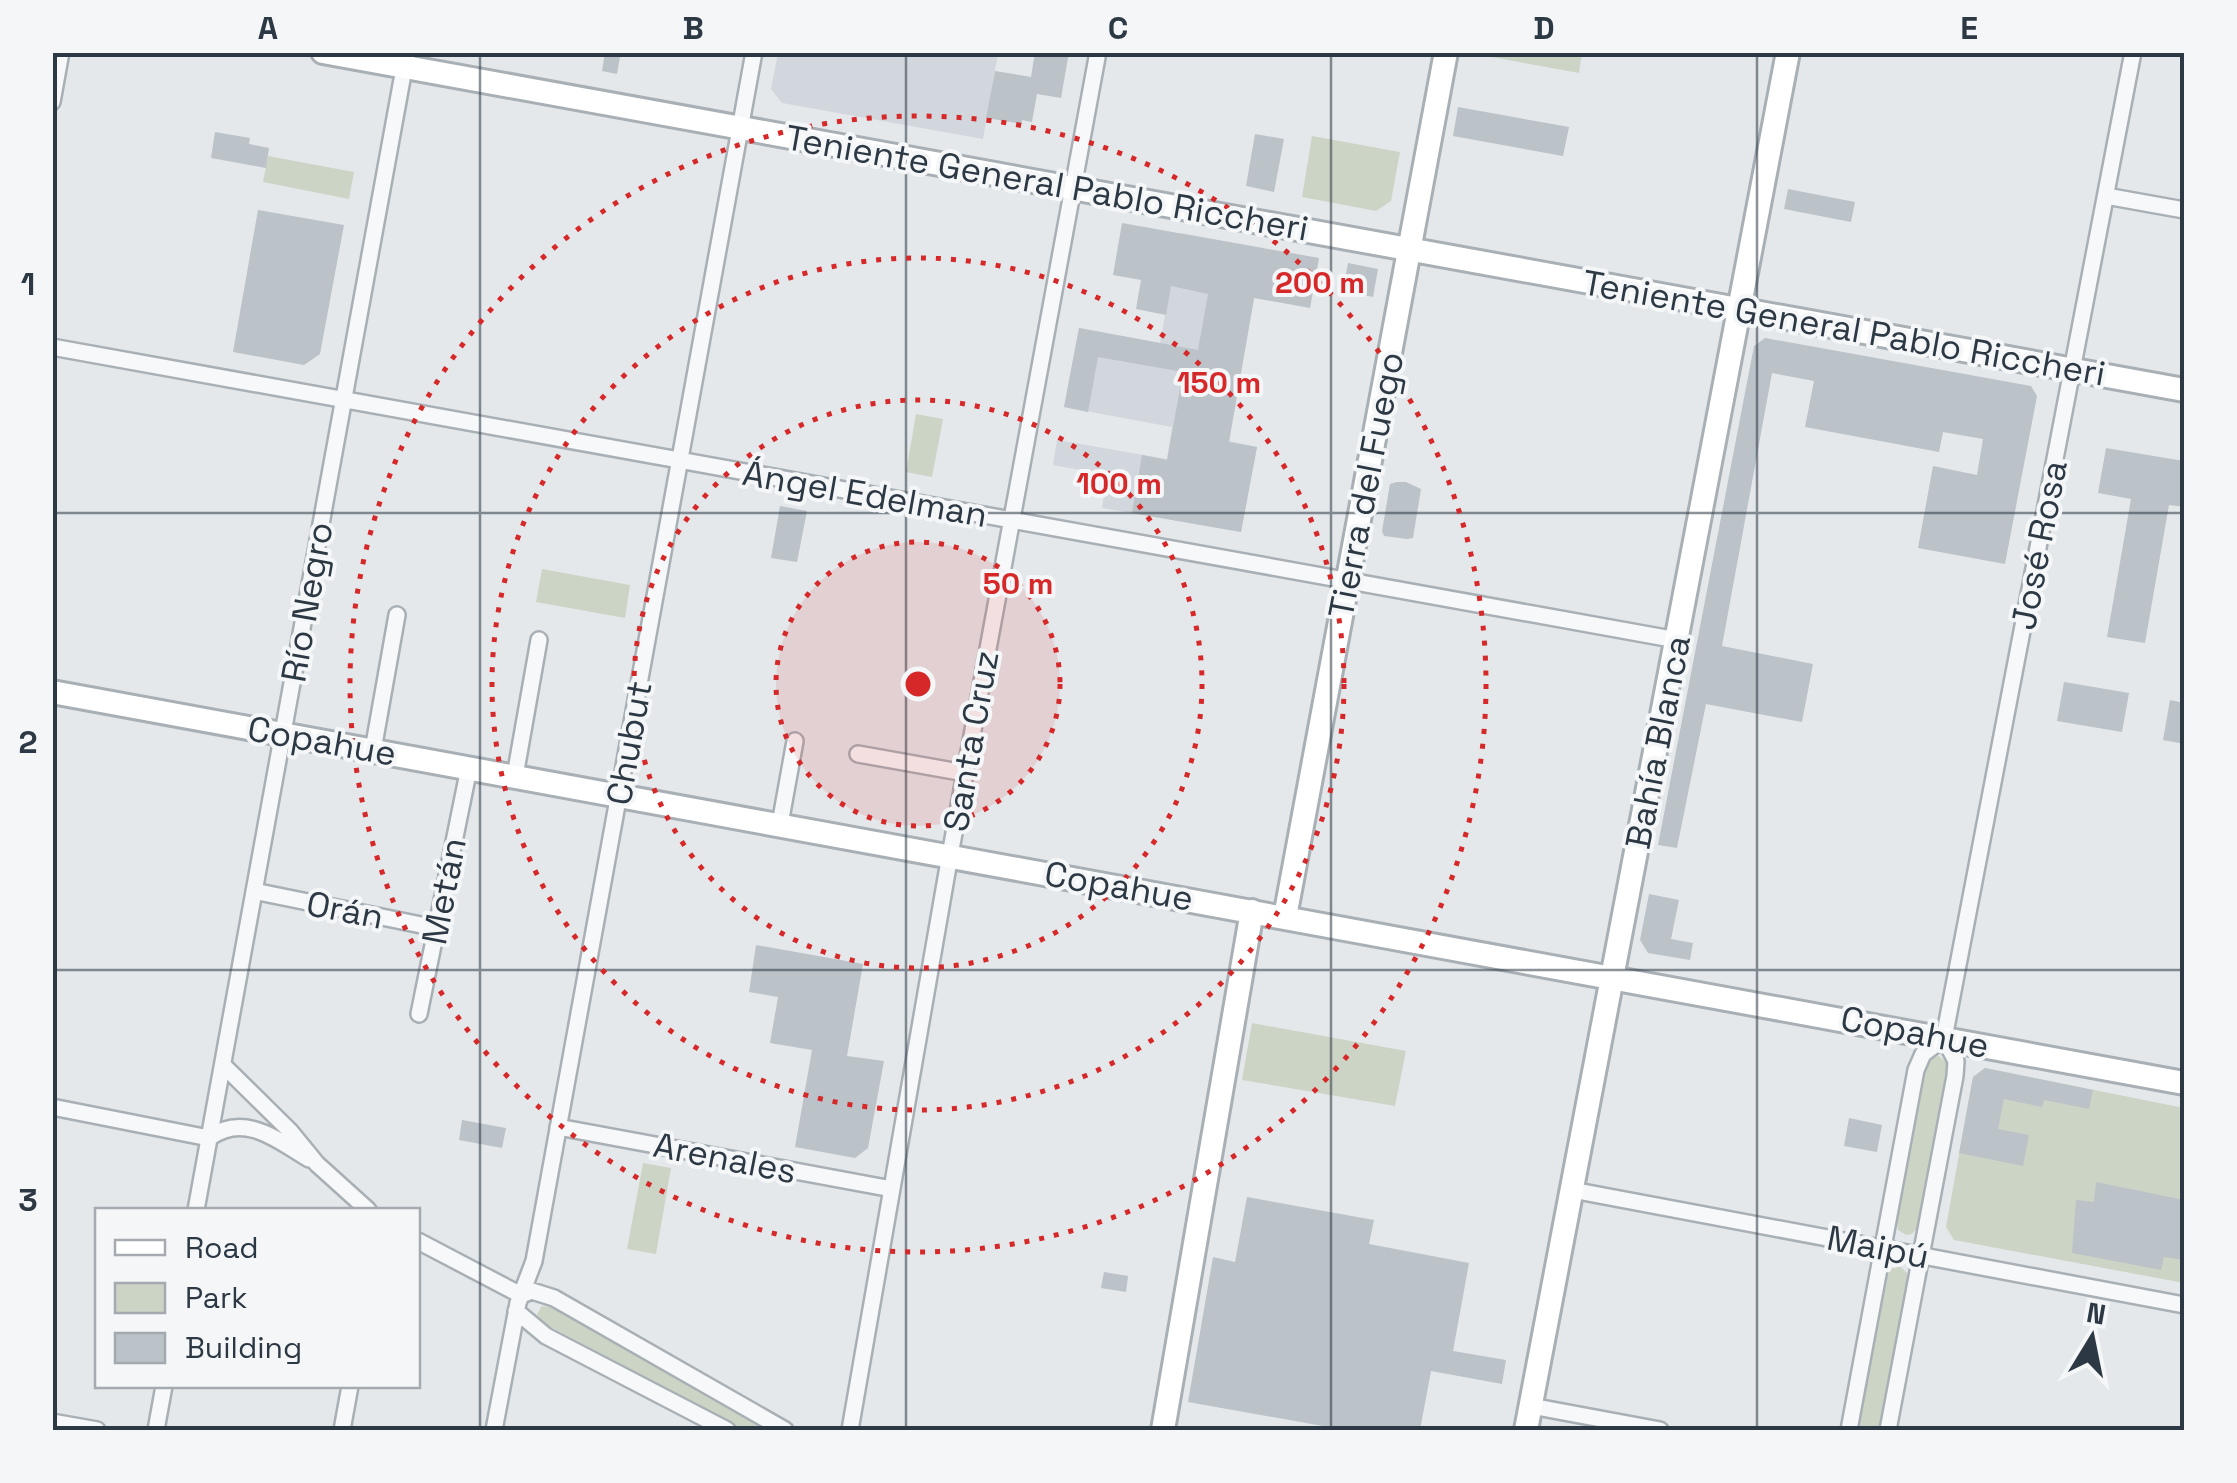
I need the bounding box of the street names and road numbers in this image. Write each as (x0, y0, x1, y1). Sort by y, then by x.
street label: Teniente General Pablo Riccheri (782, 115, 1312, 251)
street label: Teniente General Pablo Riccheri (1579, 260, 2109, 396)
street label: Tierra del Fuego (1319, 348, 1413, 622)
street label: Ángel Edelman (739, 451, 991, 537)
street label: José Rosa (2001, 456, 2077, 634)
street label: Río Negro (271, 518, 343, 686)
street label: Bahía Blanca (1616, 631, 1700, 853)
street label: Santa Cruz (933, 647, 1009, 835)
street label: Chubut (596, 678, 662, 808)
street label: Copahue (244, 706, 400, 776)
street label: Metán (412, 834, 476, 948)
street label: Copahue (1041, 851, 1197, 921)
street label: Orán (303, 881, 387, 939)
street label: Copahue (1837, 996, 1993, 1068)
street label: Arenales (650, 1123, 800, 1193)
street label: Maipú (1823, 1216, 1933, 1278)

